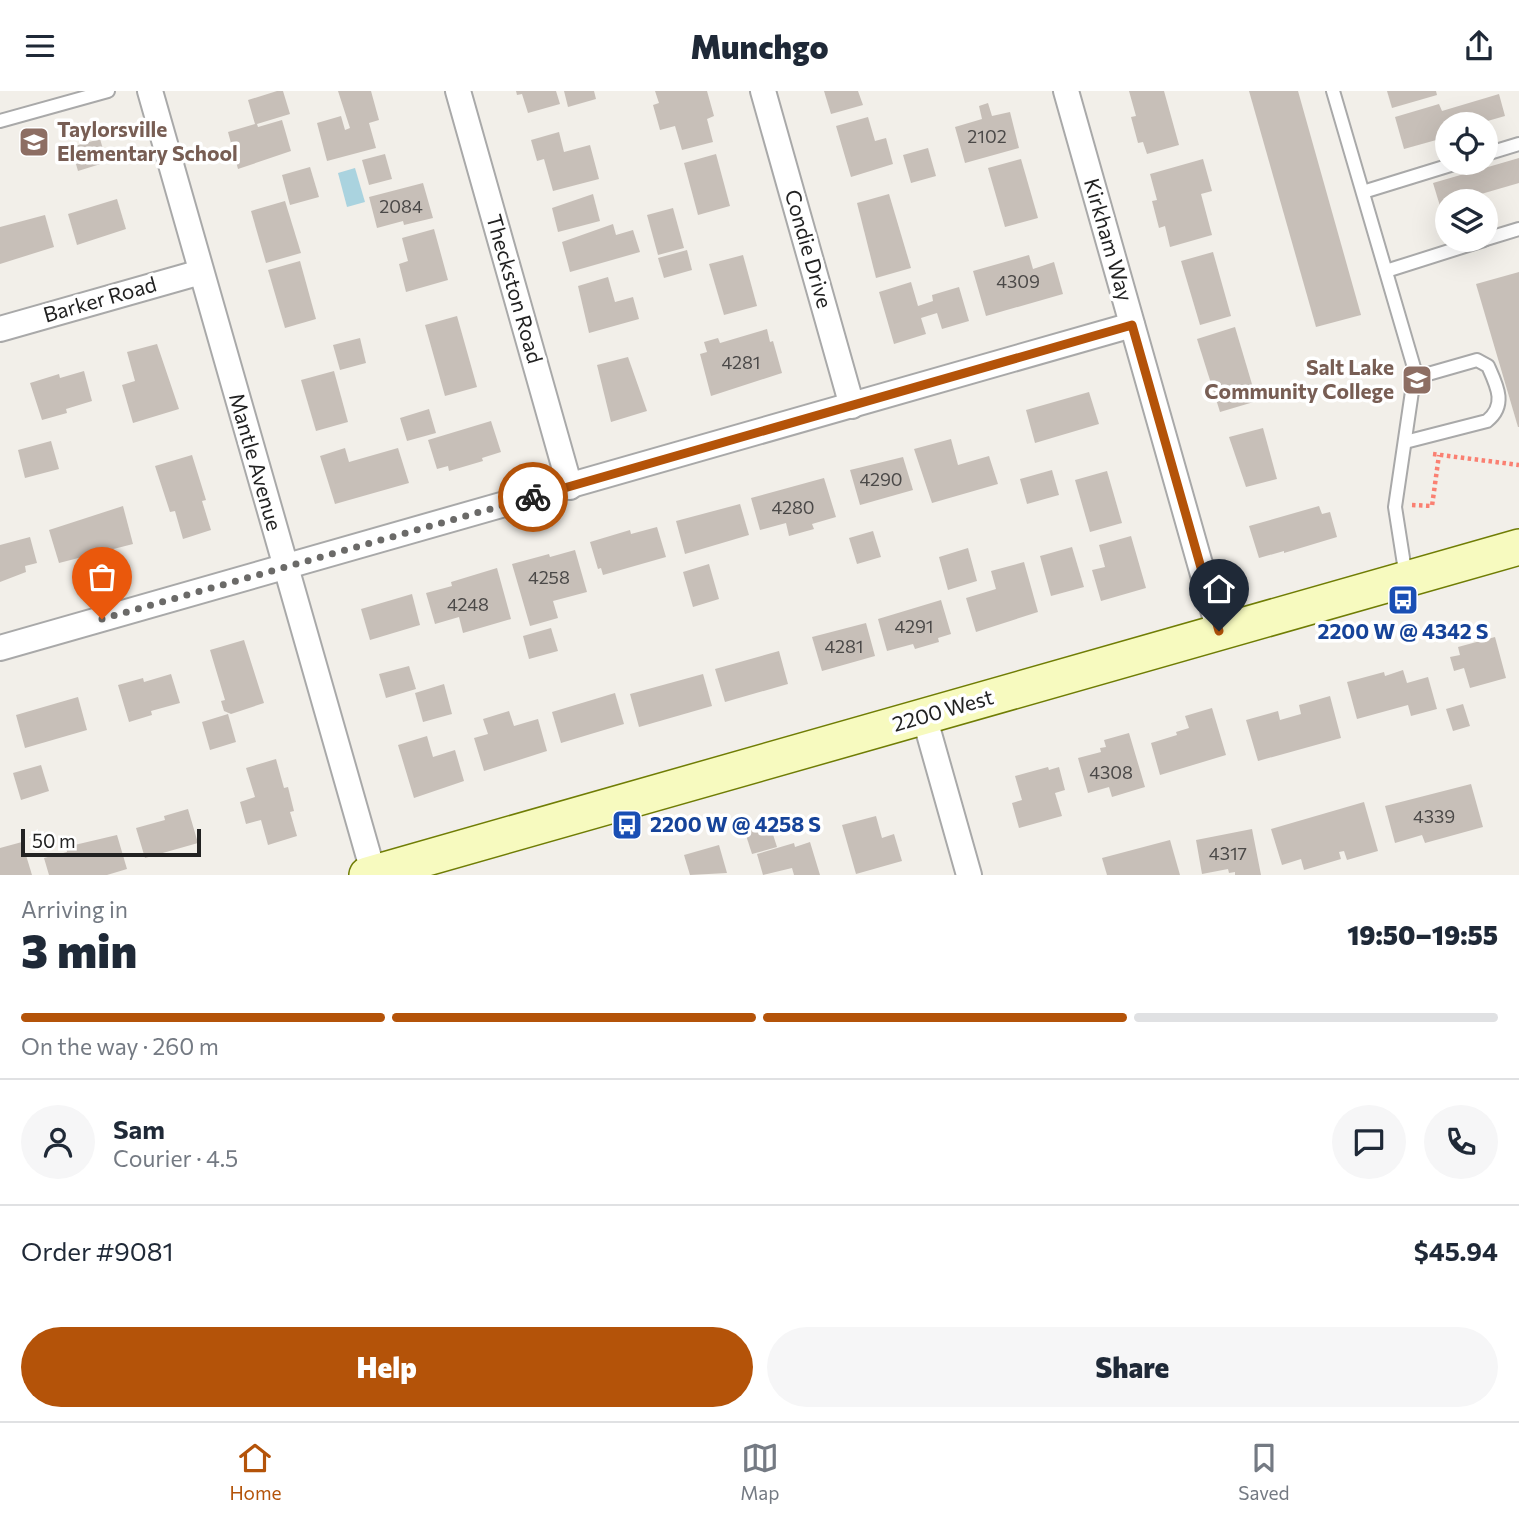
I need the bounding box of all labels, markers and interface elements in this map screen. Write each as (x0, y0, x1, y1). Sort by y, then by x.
text: Munchgo (690, 26, 829, 66)
icon: menu (21, 27, 59, 65)
icon: share (1460, 27, 1498, 65)
map controls (1435, 112, 1498, 252)
button: locate (1435, 112, 1498, 175)
place label: Taylorsville Elementary School (57, 116, 238, 165)
school or university icon: Taylorsville Elementary School (17, 125, 51, 159)
house number: 2102 (967, 125, 1007, 147)
street label: Kirkham Way (1080, 175, 1139, 304)
street label: Condie Drive (781, 186, 838, 311)
button: layers (1435, 189, 1498, 252)
house number: 2084 (379, 195, 423, 217)
street label: Theckston Road (482, 211, 549, 366)
house number: 4309 (996, 270, 1040, 292)
street label: Barker Road (40, 271, 159, 327)
house number: 4281 (721, 351, 761, 373)
place label: Salt Lake Community College (1204, 354, 1394, 403)
school or university icon: Salt Lake Community College (1400, 363, 1434, 397)
street label: Mantle Avenue (225, 390, 288, 533)
courier (498, 462, 568, 532)
house number: 4290 (859, 468, 903, 490)
icon: bike (514, 478, 552, 516)
house number: 4280 (771, 496, 815, 518)
pin (72, 547, 132, 619)
icon: bag (83, 558, 121, 596)
pin (1189, 559, 1249, 631)
house number: 4258 (528, 566, 570, 588)
icon: home (1200, 570, 1238, 608)
bus stop icon: 2200 W @ 4342 S (1386, 583, 1420, 617)
house number: 4248 (447, 593, 489, 615)
house number: 4291 (894, 615, 934, 637)
place label: 2200 W @ 4342 S (1318, 618, 1488, 643)
house number: 4281 (824, 635, 864, 657)
street label: 2200 West (889, 683, 996, 736)
house number: 4308 (1089, 761, 1133, 783)
house number: 4339 (1413, 805, 1455, 827)
bus stop icon: 2200 W @ 4258 S (610, 808, 644, 842)
place label: 2200 W @ 4258 S (650, 811, 821, 836)
scale bar (21, 826, 201, 858)
text: 50 m (32, 829, 76, 852)
house number: 4317 (1209, 842, 1247, 864)
text: Arriving in (21, 895, 128, 923)
text: 19:50–19:55 (1347, 919, 1498, 950)
text: 3 min (21, 921, 137, 977)
text: On the way · 260 m (21, 1032, 219, 1060)
button: person (21, 1105, 95, 1179)
button: chat (1332, 1105, 1406, 1179)
button: phone (1424, 1105, 1498, 1179)
text: Sam (113, 1113, 165, 1144)
text: Courier · 4.5 (113, 1144, 238, 1172)
text: Order #9081 (21, 1235, 174, 1266)
text: $45.94 (1414, 1235, 1498, 1266)
button: Help (21, 1327, 753, 1407)
button: Share (767, 1327, 1498, 1407)
tab: Home (229, 1439, 282, 1504)
tab: Map (740, 1439, 780, 1504)
tab: Saved (1238, 1439, 1290, 1504)

